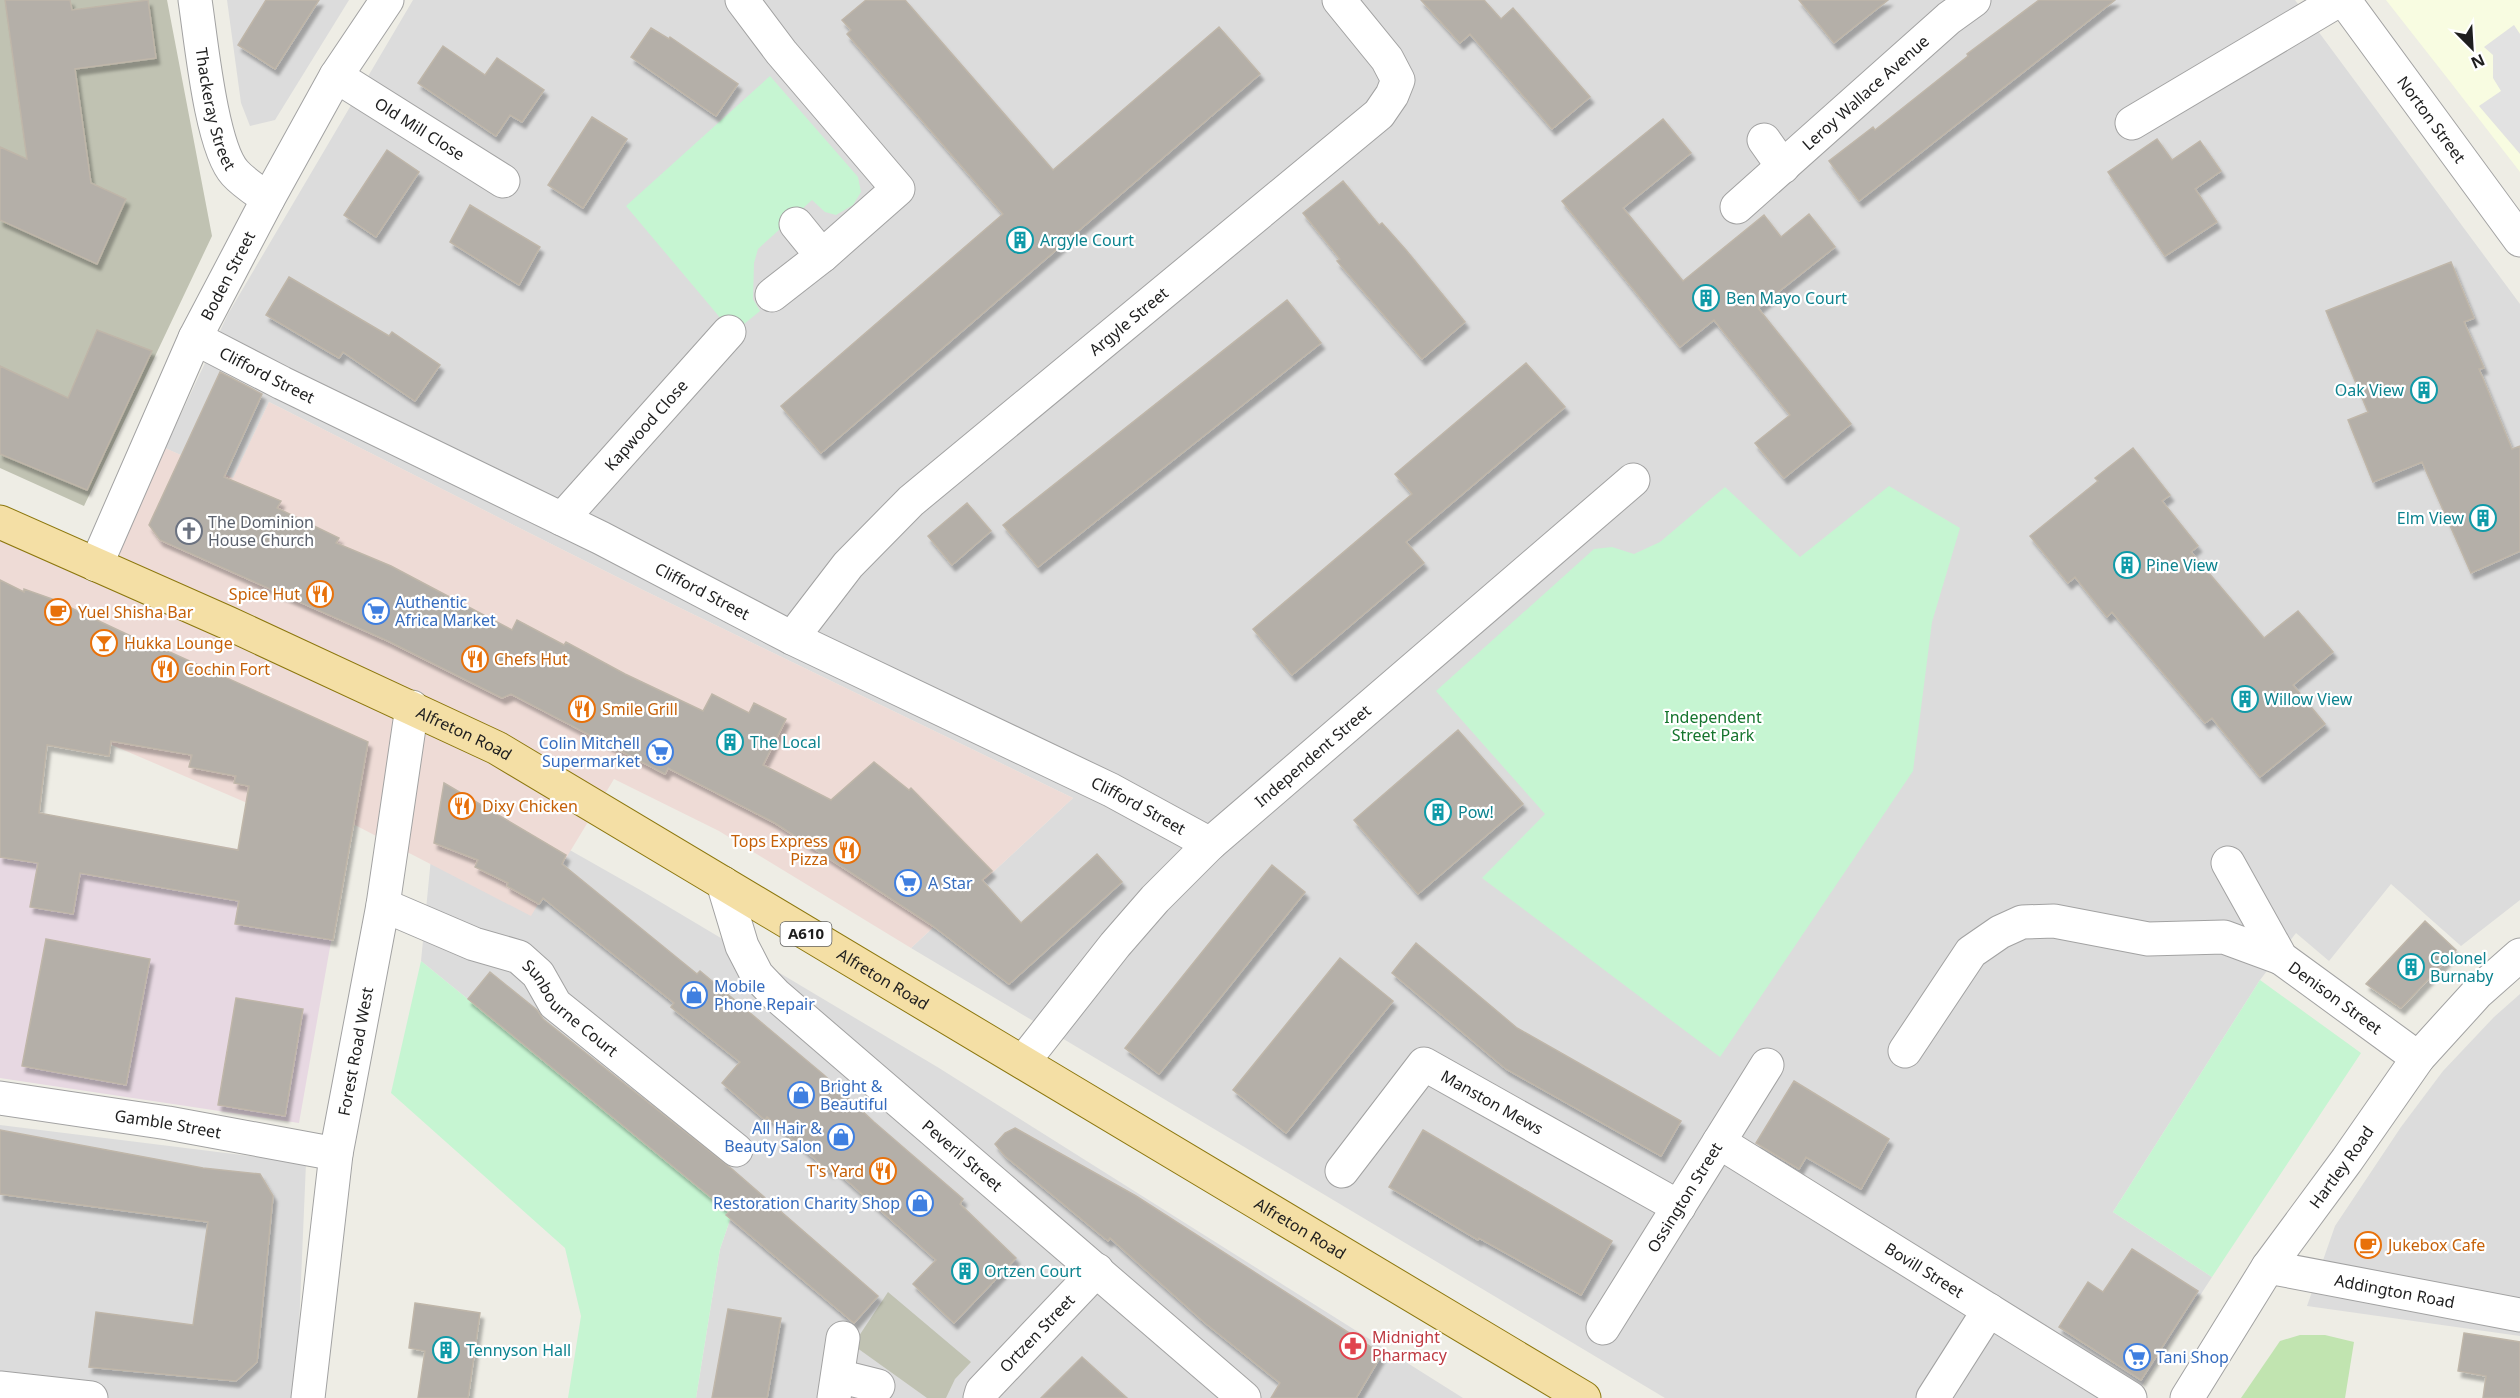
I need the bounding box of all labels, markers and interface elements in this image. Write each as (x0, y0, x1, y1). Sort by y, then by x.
north arrow (2442, 18, 2502, 78)
street label: Leroy Wallace Avenue (1797, 30, 1934, 155)
street label: Thackeray Street (191, 46, 241, 175)
text: N (2468, 49, 2489, 74)
street label: Norton Street (2392, 71, 2471, 167)
street label: Old Mill Close (371, 92, 469, 165)
building icon: Argyle Court (1005, 225, 1035, 255)
street label: Boden Street (195, 227, 260, 324)
place label: Argyle Court (1040, 229, 1134, 251)
street label: Argyle Street (1084, 282, 1173, 360)
building icon: Ben Mayo Court (1691, 283, 1721, 313)
place label: Ben Mayo Court (1726, 287, 1847, 309)
street label: Clifford Street (216, 342, 319, 408)
street label: Kapwood Close (599, 375, 692, 475)
building icon: Oak View (2409, 375, 2439, 405)
place label: Oak View (2335, 379, 2404, 401)
building icon: Elm View (2468, 503, 2498, 533)
place label: Elm View (2397, 507, 2464, 529)
place label: The Dominion House Church (208, 511, 314, 551)
church icon: The Dominion House Church (174, 516, 204, 546)
building icon: Pine View (2112, 550, 2142, 580)
place label: Pine View (2146, 554, 2218, 576)
street label: Clifford Street (651, 557, 754, 625)
restaurant icon: Spice Hut (305, 579, 335, 609)
place label: Spice Hut (229, 583, 300, 605)
place label: Authentic Africa Market (395, 591, 496, 631)
supermarket icon: Authentic Africa Market (361, 596, 391, 626)
cafe icon: Yuel Shisha Bar (43, 597, 73, 627)
place label: Yuel Shisha Bar (78, 601, 194, 623)
bar icon: Hukka Lounge (89, 628, 119, 658)
place label: Hukka Lounge (124, 632, 233, 654)
restaurant icon: Chefs Hut (460, 644, 490, 674)
place label: Chefs Hut (494, 648, 568, 670)
restaurant icon: Cochin Fort (150, 654, 180, 684)
place label: Cochin Fort (184, 658, 270, 680)
building icon: Willow View (2230, 684, 2260, 714)
place label: Willow View (2264, 688, 2353, 710)
restaurant icon: Smile Grill (567, 694, 597, 724)
place label: Smile Grill (602, 698, 678, 720)
street label: Independent Street (1250, 699, 1375, 812)
street label: Alfreton Road (413, 701, 516, 765)
park label: Independent Street Park (1664, 706, 1762, 746)
building icon: The Local (715, 727, 745, 757)
place label: The Local (750, 731, 821, 753)
place label: Colin Mitchell Supermarket (539, 732, 640, 772)
supermarket icon: Colin Mitchell Supermarket (645, 737, 675, 767)
street label: Clifford Street (1088, 771, 1190, 840)
restaurant icon: Dixy Chicken (447, 791, 477, 821)
place label: Dixy Chicken (482, 795, 578, 817)
building icon: Pow! (1423, 797, 1453, 827)
place label: Pow! (1458, 801, 1494, 823)
place label: Tops Express Pizza (731, 830, 828, 870)
restaurant icon: Tops Express Pizza (832, 835, 862, 865)
supermarket icon: A Star (893, 868, 923, 898)
place label: A Star (928, 872, 973, 894)
road number: A610 (780, 922, 832, 946)
street label: Alfreton Road (833, 943, 933, 1015)
place label: Colonel Burnaby (2430, 947, 2494, 987)
building icon: Colonel Burnaby (2396, 952, 2426, 982)
street label: Sunbourne Court (518, 954, 623, 1062)
street label: Denison Street (2284, 956, 2387, 1039)
place label: Mobile Phone Repair (714, 975, 815, 1015)
shop icon: Mobile Phone Repair (679, 980, 709, 1010)
street label: Forest Road West (332, 985, 378, 1118)
street label: Manston Mews (1437, 1065, 1547, 1140)
place label: Bright & Beautiful (820, 1075, 888, 1115)
shop icon: Bright & Beautiful (786, 1080, 816, 1110)
street label: Gamble Street (113, 1104, 223, 1144)
street label: Peveril Street (918, 1115, 1007, 1196)
place label: All Hair & Beauty Salon (724, 1117, 822, 1157)
street label: Hartley Road (2304, 1121, 2379, 1213)
shop icon: All Hair & Beauty Salon (826, 1122, 856, 1152)
street label: Ossington Street (1642, 1138, 1727, 1257)
restaurant icon: T's Yard (868, 1156, 898, 1186)
place label: T's Yard (807, 1160, 864, 1182)
shop icon: Restoration Charity Shop (905, 1188, 935, 1218)
place label: Restoration Charity Shop (713, 1192, 900, 1214)
street label: Alfreton Road (1250, 1192, 1350, 1264)
cafe icon: Jukebox Cafe (2353, 1230, 2383, 1260)
place label: Jukebox Cafe (2386, 1234, 2485, 1256)
street label: Bovill Street (1881, 1237, 1968, 1303)
building icon: Ortzen Court (950, 1256, 980, 1286)
place label: Ortzen Court (984, 1260, 1082, 1282)
street label: Addington Road (2333, 1269, 2457, 1313)
street label: Ortzen Street (994, 1289, 1080, 1377)
place label: Midnight Pharmacy (1372, 1326, 1448, 1366)
pharmacy icon: Midnight Pharmacy (1338, 1331, 1368, 1361)
building icon: Tennyson Hall (431, 1335, 461, 1365)
place label: Tennyson Hall (466, 1339, 571, 1361)
supermarket icon: Tani Shop (2122, 1342, 2152, 1372)
place label: Tani Shop (2156, 1346, 2229, 1368)

